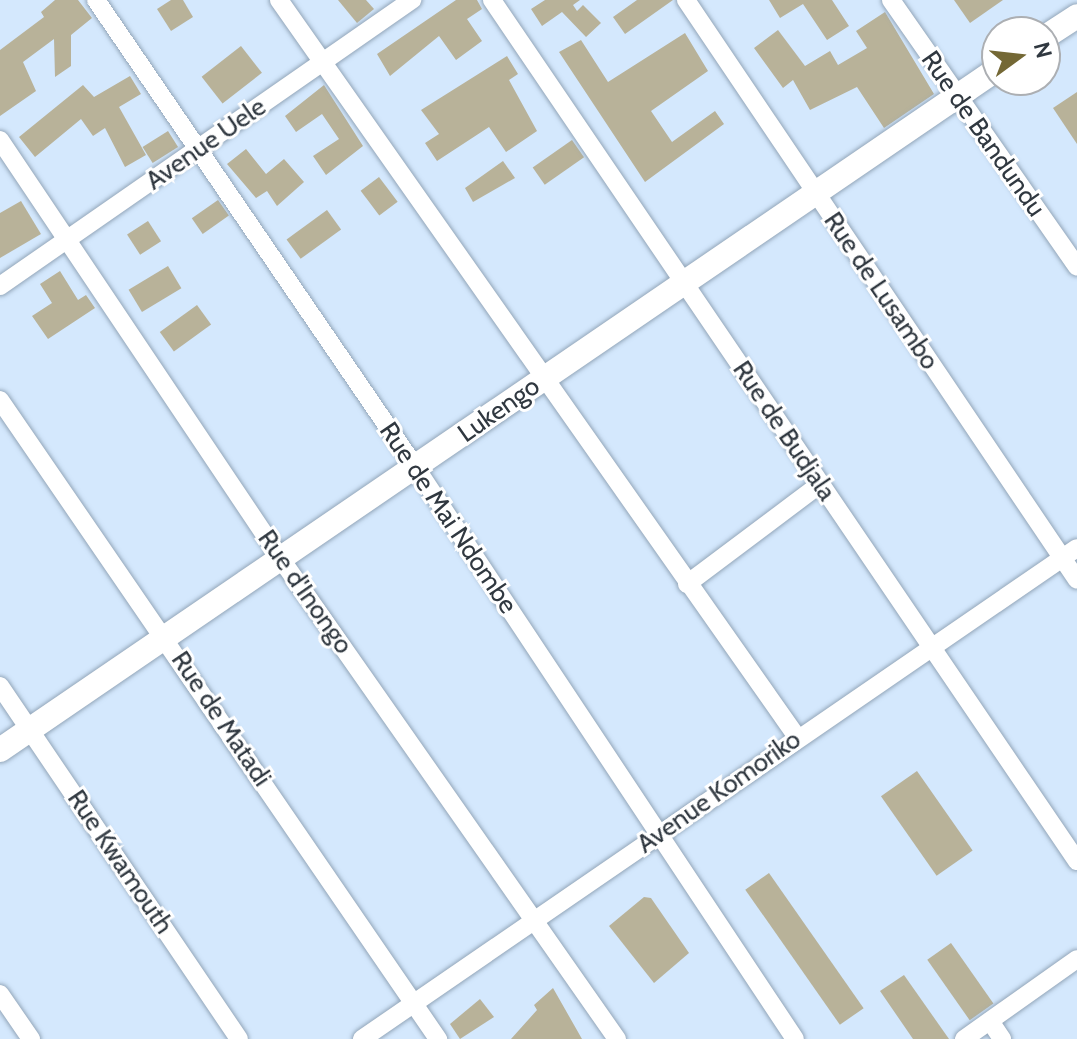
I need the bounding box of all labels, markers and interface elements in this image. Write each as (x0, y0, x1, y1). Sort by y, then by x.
north arrow (981, 16, 1061, 96)
text: N (1028, 39, 1058, 61)
street label: Rue de Bandundu (914, 45, 1052, 223)
street label: Avenue Uele (140, 91, 272, 197)
street label: Rue de Lusambo (817, 206, 945, 376)
street label: Rue de Budjala (726, 355, 842, 507)
street label: Lukengo (452, 371, 546, 449)
street label: Rue de Mai Ndombe (373, 417, 523, 619)
street label: Rue d'Inongo (251, 524, 359, 660)
street label: Rue de Matadi (164, 646, 278, 792)
street label: Avenue Komoriko (631, 724, 807, 860)
street label: Rue Kwamouth (61, 784, 179, 940)

